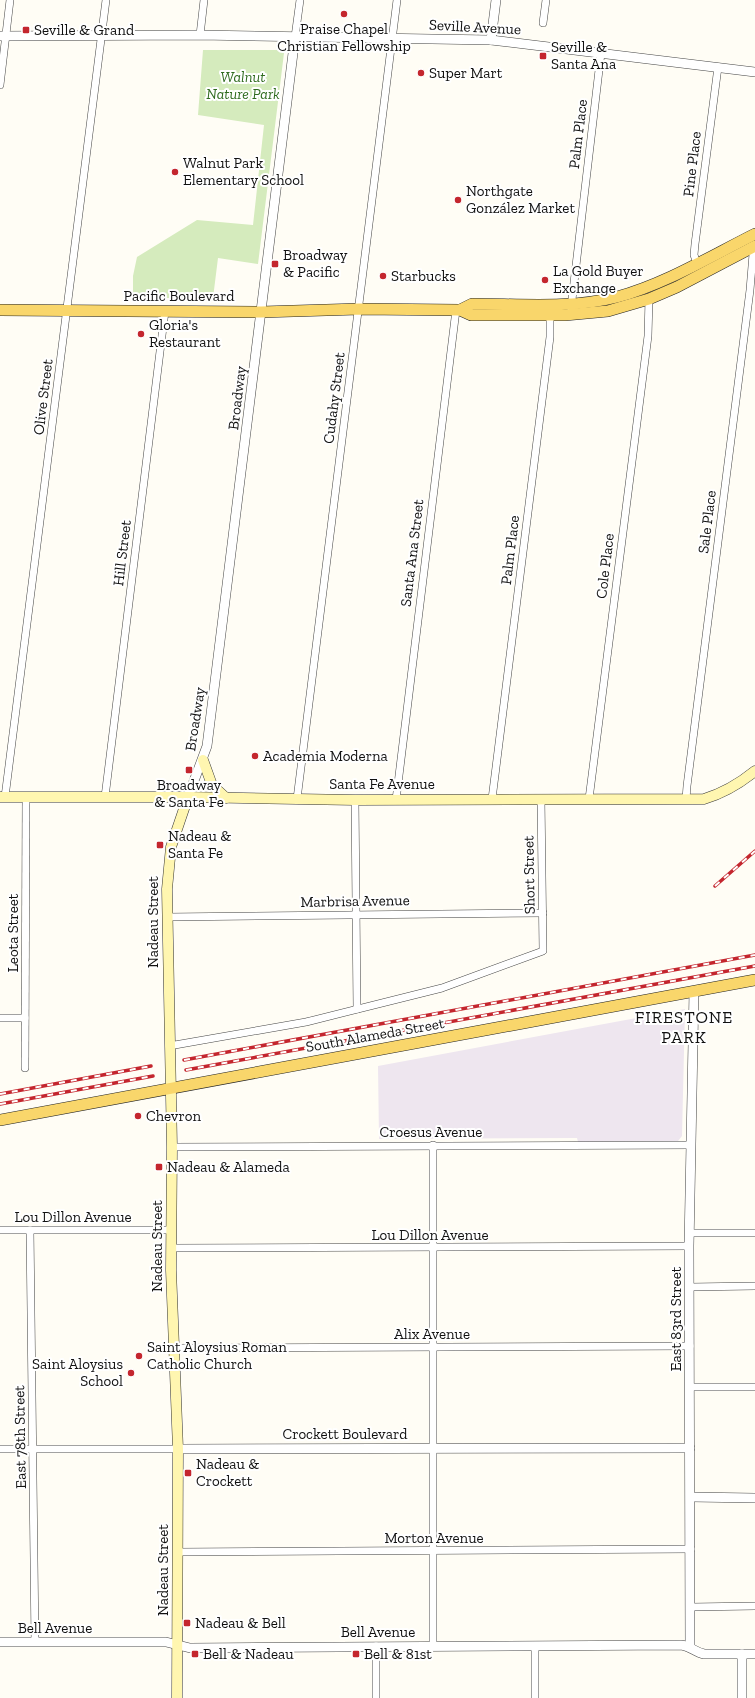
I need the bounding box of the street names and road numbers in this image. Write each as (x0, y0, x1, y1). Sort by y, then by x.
street label: Seville Avenue (429, 16, 521, 38)
street label: Palm Place (565, 98, 591, 170)
street label: Pine Place (679, 130, 705, 198)
street label: Pacific Boulevard (123, 287, 235, 305)
street label: Cudahy Street (319, 351, 349, 445)
street label: Olive Street (29, 358, 57, 436)
street label: Broadway (224, 365, 250, 431)
street label: Sale Place (694, 489, 720, 555)
street label: Santa Ana Street (396, 498, 428, 608)
street label: Palm Place (497, 514, 523, 586)
street label: Hill Street (109, 519, 135, 587)
street label: Cole Place (592, 532, 618, 600)
street label: Broadway (181, 685, 209, 752)
street label: Santa Fe Avenue (329, 775, 435, 793)
street label: Short Street (519, 835, 539, 915)
street label: Nadeau Street (144, 876, 162, 968)
street label: Marbrisa Avenue (300, 891, 410, 911)
street label: Leota Street (4, 893, 22, 972)
street label: South Alameda Street (304, 1014, 446, 1056)
street label: Croesus Avenue (380, 1123, 482, 1141)
street label: Nadeau Street (148, 1200, 166, 1292)
street label: Lou Dillon Avenue (14, 1208, 132, 1226)
street label: Lou Dillon Avenue (371, 1226, 489, 1244)
street label: East 83rd Street (667, 1266, 685, 1371)
street label: Alix Avenue (394, 1325, 470, 1343)
street label: East 78th Street (10, 1385, 30, 1489)
street label: Crockett Boulevard (282, 1425, 408, 1443)
street label: Nadeau Street (154, 1524, 172, 1616)
street label: Morton Avenue (384, 1529, 484, 1547)
street label: Bell Avenue (18, 1619, 92, 1637)
street label: Bell Avenue (341, 1623, 415, 1641)

